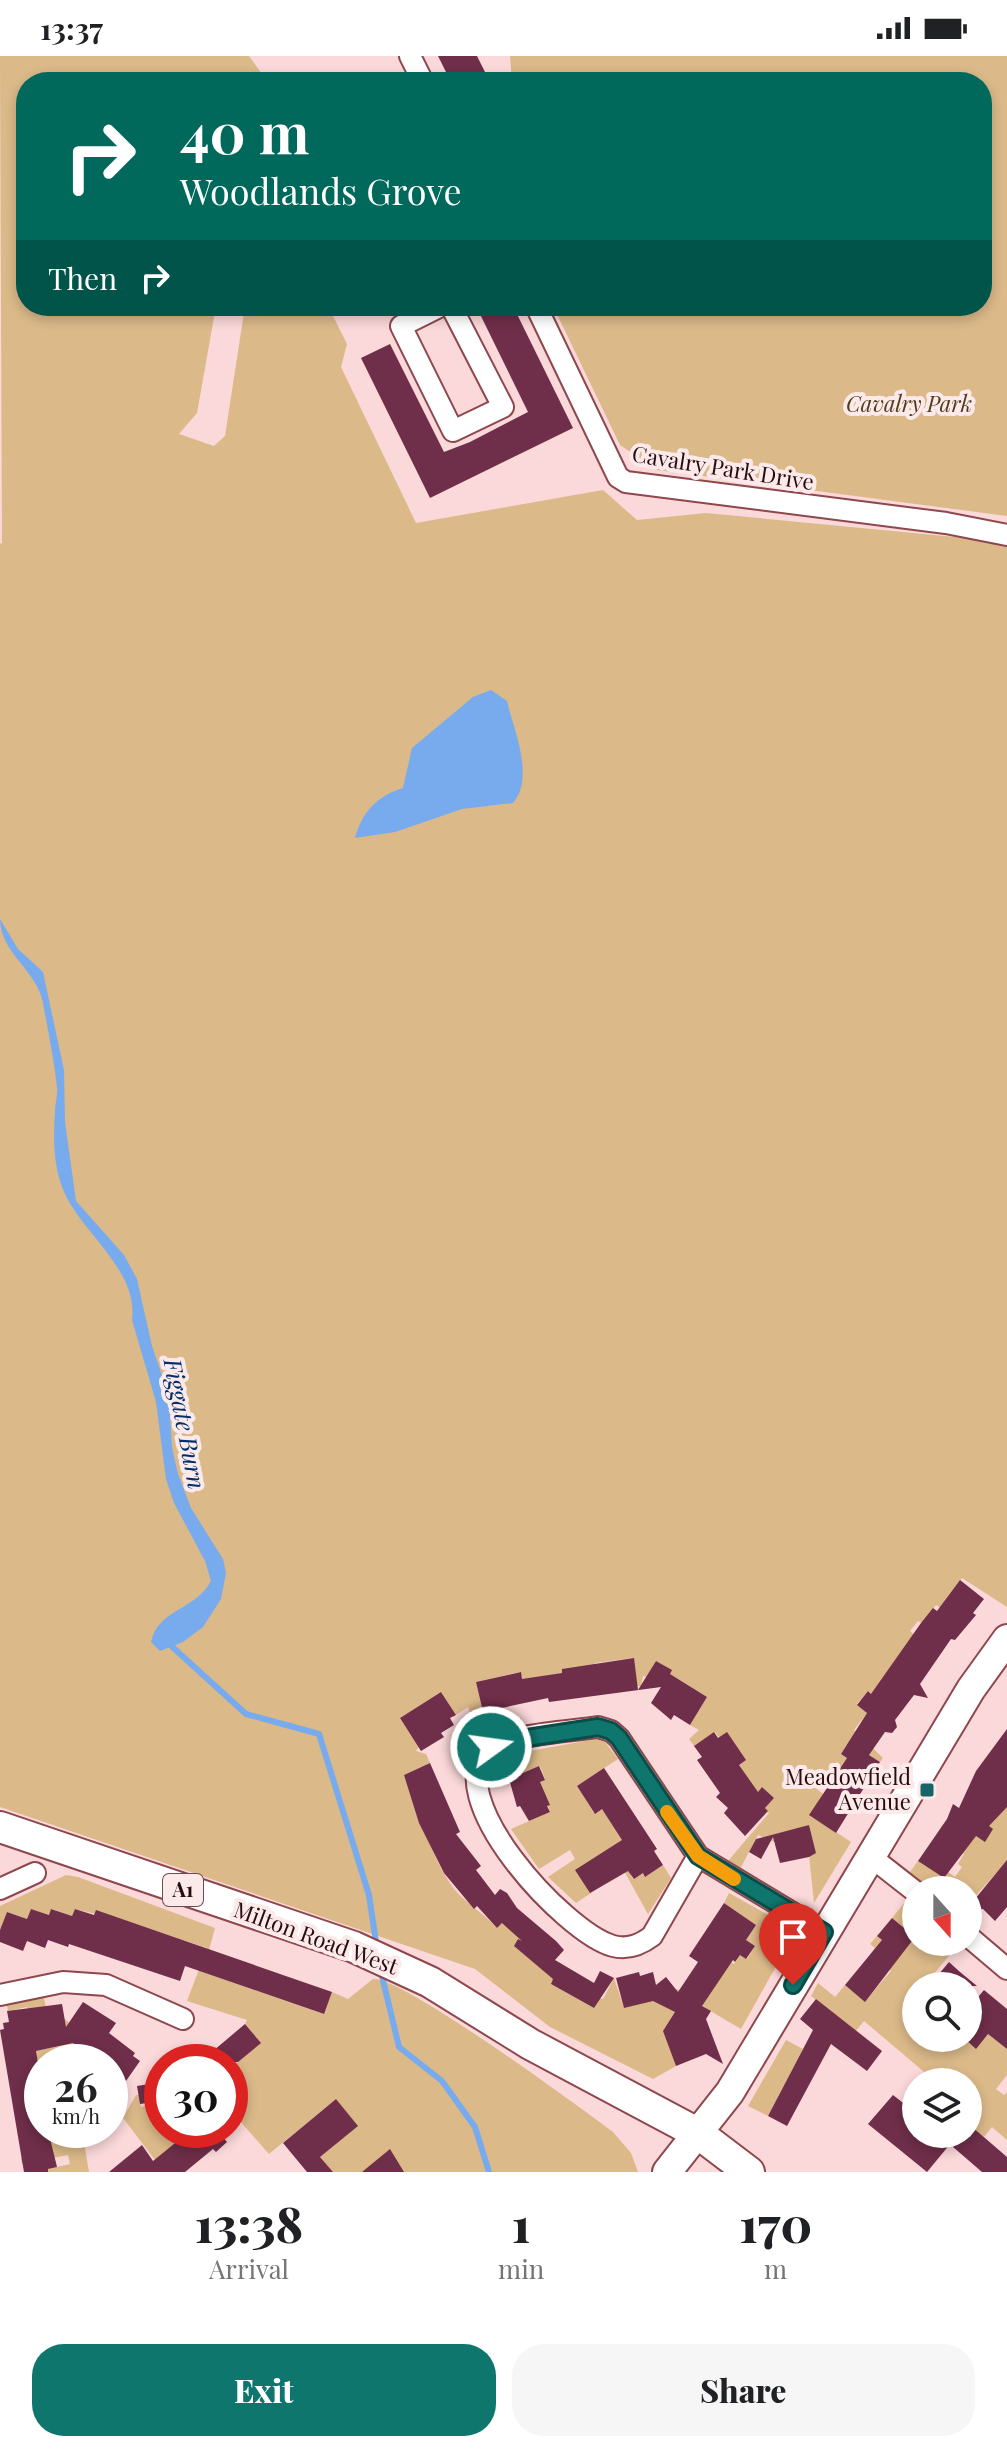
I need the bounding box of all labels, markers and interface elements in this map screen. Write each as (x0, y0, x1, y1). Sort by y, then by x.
text: 13:37 (40, 8, 103, 48)
text: 40 m (180, 94, 309, 169)
icon: right (48, 104, 152, 208)
text: Woodlands Grove (180, 166, 462, 214)
icon: right (133, 256, 177, 300)
text: Then (48, 258, 117, 298)
park label: Cavalry Park (846, 388, 972, 418)
street label: Cavalry Park Drive (630, 438, 816, 496)
water label: Figgate Burn (157, 1355, 214, 1492)
position arrow (449, 1705, 533, 1789)
place label: Meadowfield Avenue (785, 1761, 911, 1816)
marker: Meadowfield Avenue (918, 1781, 936, 1799)
road number: A1 (163, 1874, 203, 1906)
north arrow (902, 1876, 982, 1956)
map controls (902, 1876, 982, 2148)
street label: Milton Road West (230, 1893, 404, 1981)
pin (759, 1903, 827, 1985)
icon: arrive (771, 1915, 815, 1959)
button: search (902, 1972, 982, 2052)
speed limit sign: 30 (144, 2044, 248, 2148)
text: 26 (54, 2059, 98, 2112)
button: layers (902, 2068, 982, 2148)
text: km/h (52, 2102, 100, 2129)
text: 13:38 (195, 2191, 303, 2255)
text: 1 (512, 2191, 530, 2255)
text: 170 (739, 2191, 812, 2255)
text: Arrival (209, 2251, 289, 2286)
text: min (498, 2251, 544, 2286)
text: m (764, 2251, 787, 2286)
button: Exit (32, 2344, 496, 2436)
button: Share (512, 2344, 975, 2436)

